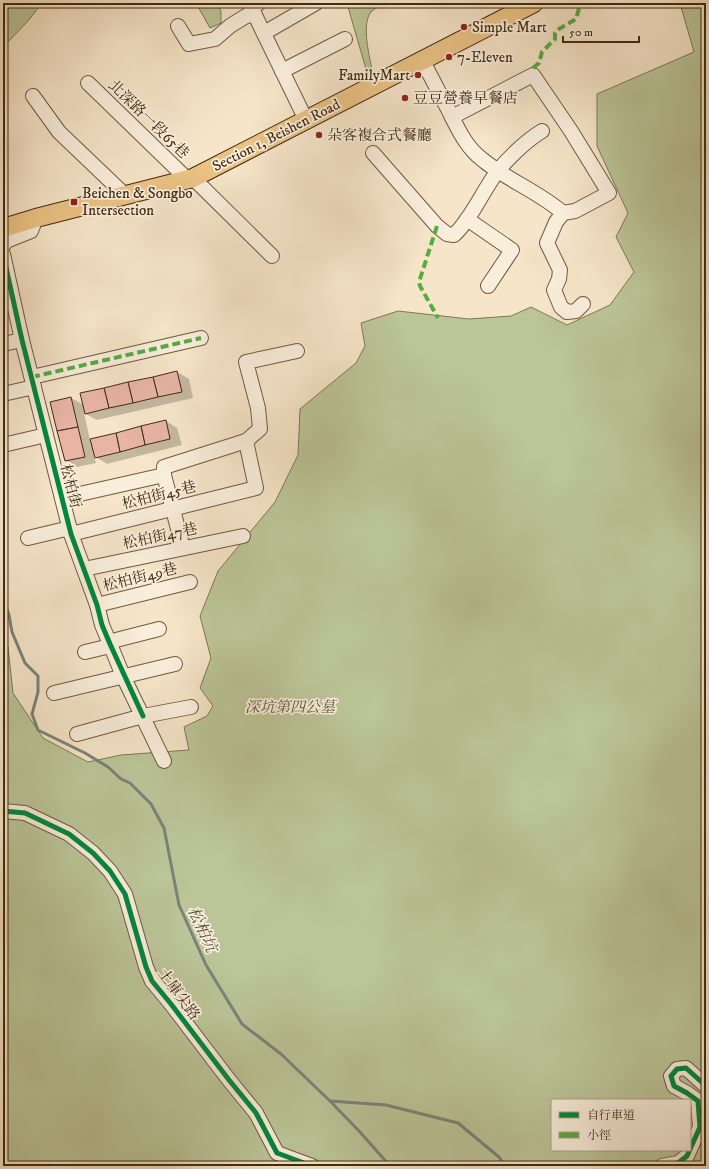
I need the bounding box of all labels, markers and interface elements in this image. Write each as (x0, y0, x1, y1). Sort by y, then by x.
place label: Simple Mart (472, 18, 547, 37)
scale bar (563, 18, 639, 44)
marker: Simple Mart (459, 22, 469, 32)
text: 50 m (569, 25, 593, 40)
place label: 7-Eleven (457, 48, 513, 67)
marker: 7-Eleven (444, 52, 454, 62)
place label: FamilyMart (338, 66, 410, 85)
marker: FamilyMart (413, 70, 423, 80)
street label: 北深路一段65巷 (104, 76, 193, 163)
place label: 豆豆營養早餐店 (413, 89, 518, 108)
marker: 豆豆營養早餐店 (400, 93, 410, 103)
street label: Section 1, Beishen Road (209, 95, 344, 176)
place label: 朵客複合式餐廳 (327, 126, 432, 145)
marker: 朵客複合式餐廳 (314, 130, 324, 140)
place label: Beichen & Songbo Intersection (82, 184, 193, 220)
marker: Beichen & Songbo Intersection (69, 197, 79, 207)
street label: 松柏街 (56, 462, 85, 510)
street label: 松柏街45巷 (120, 477, 198, 514)
street label: 松柏街47巷 (121, 519, 199, 554)
street label: 松柏街49巷 (101, 559, 179, 596)
park label: 深坑第四公墓 (245, 698, 338, 717)
water label: 松柏坑 (183, 903, 222, 957)
street label: 土庫尖路 (153, 964, 204, 1024)
legend (551, 1099, 691, 1151)
text: 自行車道 (587, 1108, 635, 1123)
text: 小徑 (587, 1128, 611, 1143)

